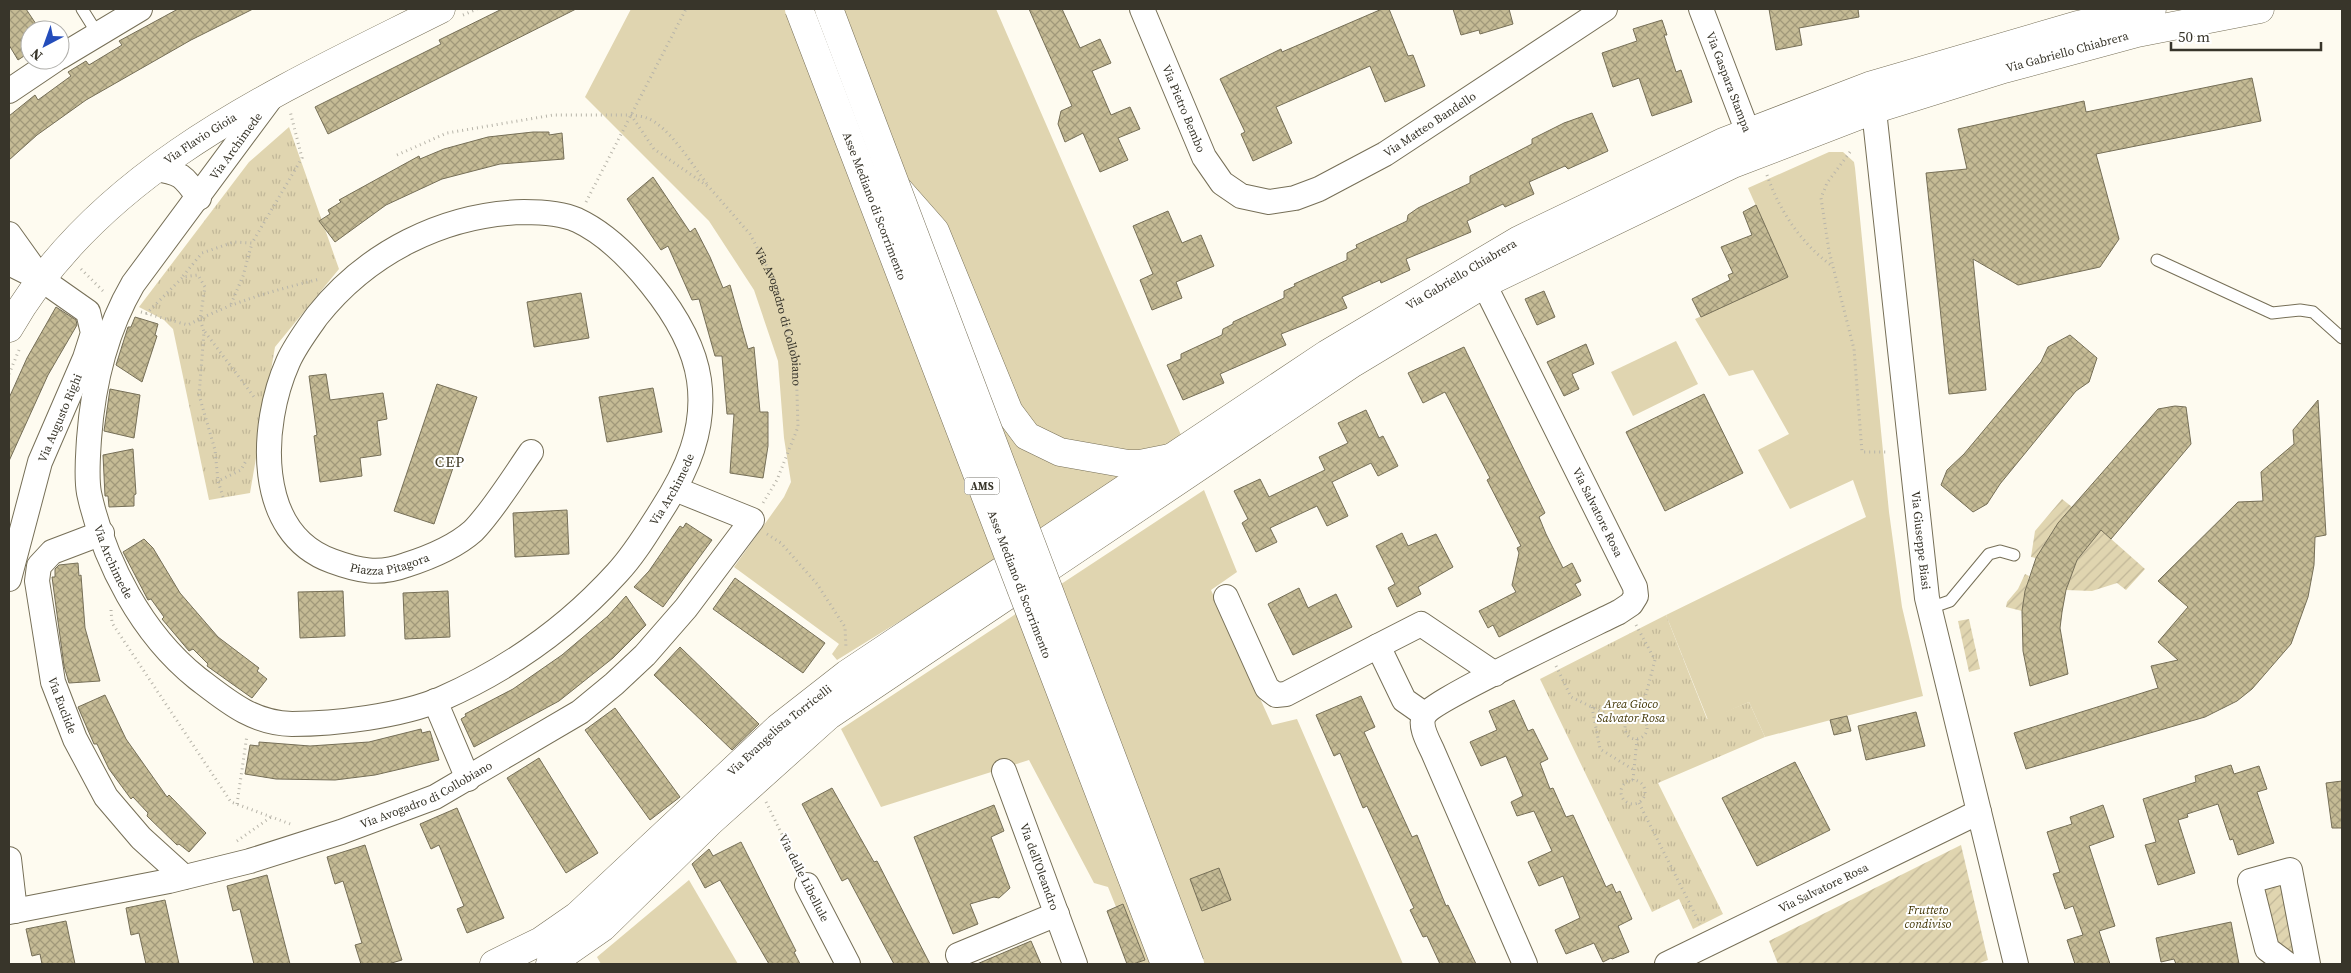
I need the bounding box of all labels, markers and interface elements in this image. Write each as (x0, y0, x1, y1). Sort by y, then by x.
north arrow (20, 20, 70, 70)
scale bar (2171, 20, 2321, 52)
text: 50 m (2178, 26, 2210, 47)
street label: Via Gabriello Chiabrera (2004, 27, 2131, 76)
street label: Via Gaspara Stampa (1702, 29, 1755, 135)
text: N (26, 44, 47, 66)
street label: Via Pietro Bembo (1158, 62, 1209, 155)
street label: Via Matteo Bandello (1380, 88, 1480, 161)
street label: Via Flavio Gioia (161, 109, 240, 168)
street label: Via Archimede (206, 109, 266, 183)
street label: Asse Mediano di Scorrimento (839, 130, 910, 283)
street label: Via Gabriello Chiabrera (1403, 235, 1520, 313)
street label: Via Avogadro di Collobiano (750, 245, 805, 387)
street label: Via Augusto Righi (34, 371, 86, 465)
district label: CEP (435, 451, 465, 472)
street label: Via Archimede (646, 451, 698, 528)
street label: Via Salvatore Rosa (1569, 465, 1627, 560)
road number: AMS (964, 478, 1000, 494)
street label: Via Giuseppe Biasi (1907, 490, 1934, 591)
street label: Asse Mediano di Scorrimento (984, 508, 1055, 661)
street label: Via Archimede (90, 523, 137, 602)
street label: Piazza Pitagora (348, 549, 433, 579)
street label: Via Euclide (44, 676, 80, 736)
street label: Via Evangelista Torricelli (724, 681, 835, 779)
park label: Area Gioco Salvator Rosa (1597, 696, 1666, 726)
street label: Via Avogadro di Collobiano (358, 757, 495, 832)
street label: Via dell'Oleandro (1016, 821, 1063, 913)
street label: Via delle Libellule (775, 831, 833, 925)
street label: Via Salvatore Rosa (1776, 859, 1872, 916)
park label: Frutteto condiviso (1905, 902, 1952, 932)

